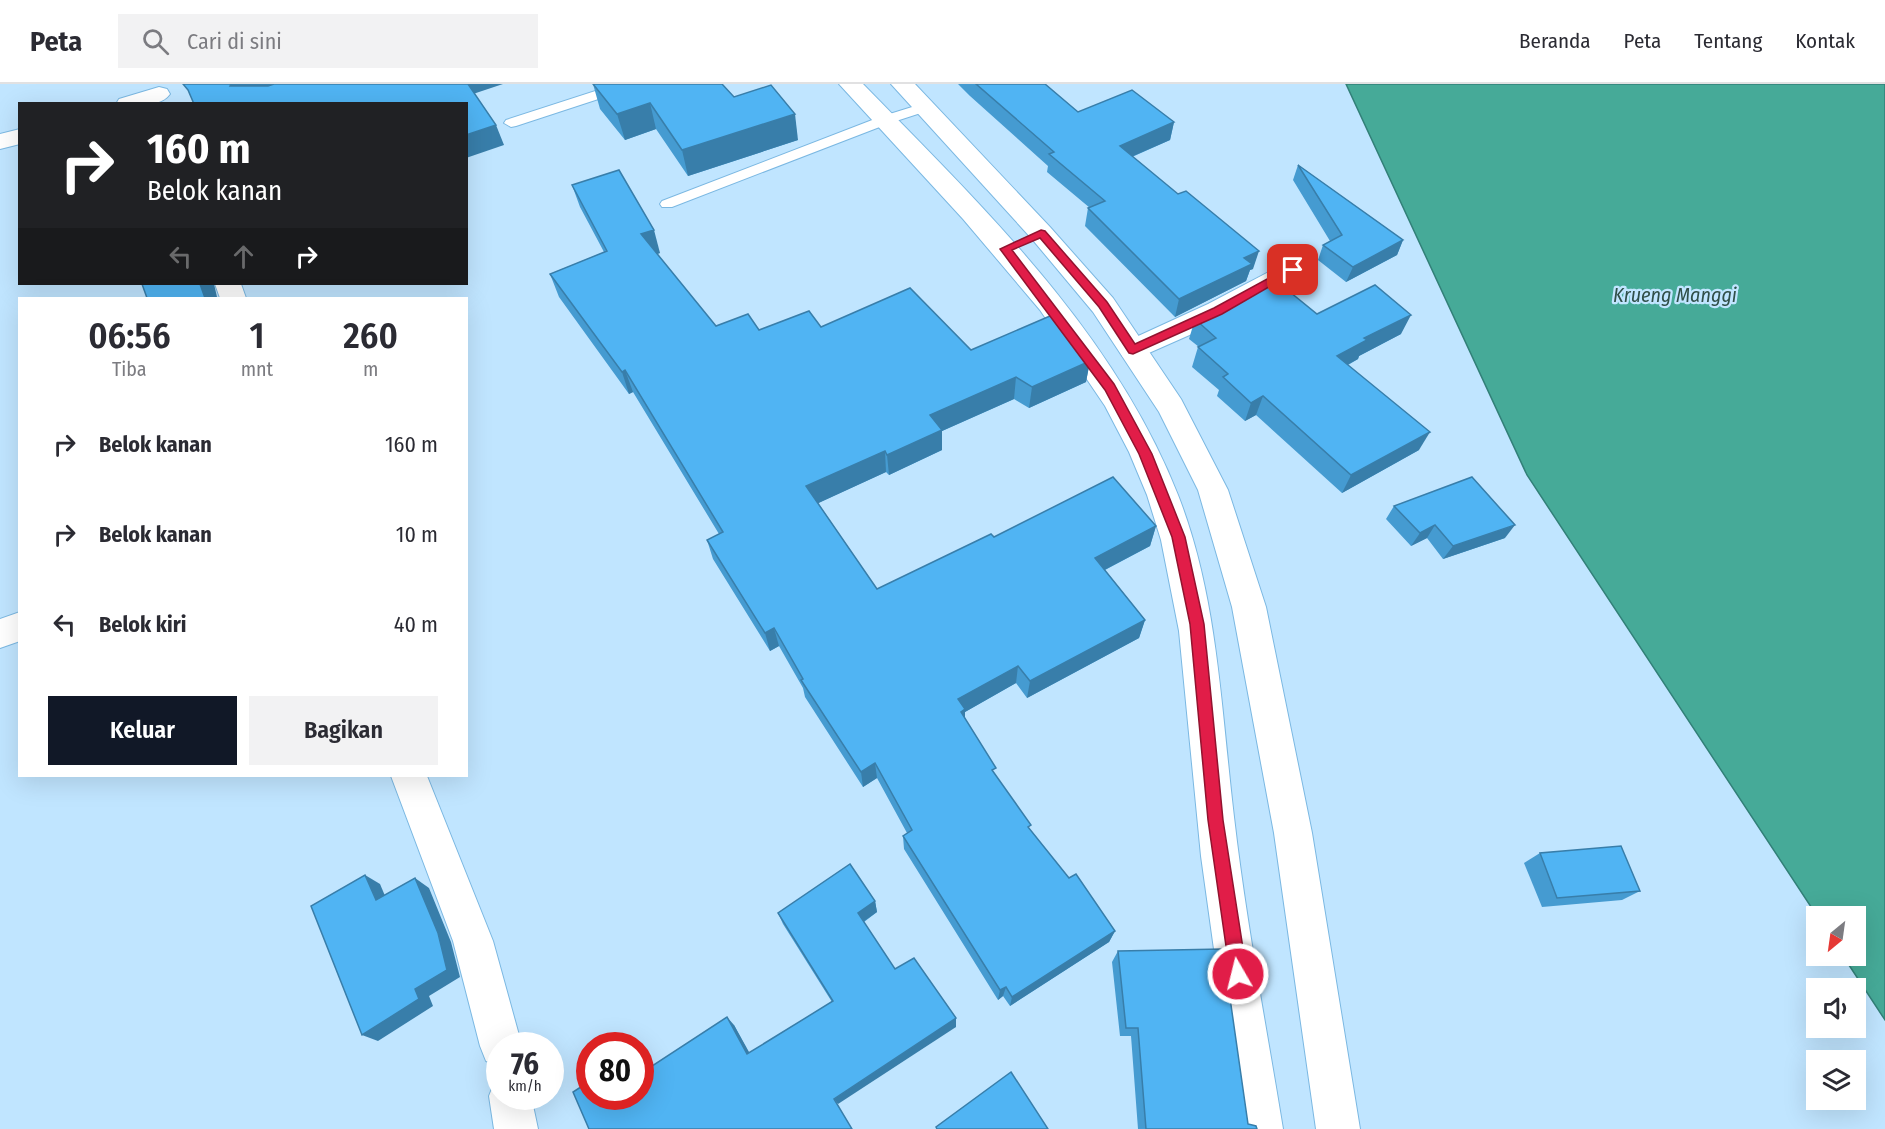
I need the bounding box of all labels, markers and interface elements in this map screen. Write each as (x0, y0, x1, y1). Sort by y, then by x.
search box (118, 14, 538, 68)
text: Peta (30, 25, 82, 58)
icon: search (139, 25, 172, 58)
text: Cari di sini (187, 28, 282, 55)
text: Beranda (1519, 28, 1591, 54)
text: Peta (1624, 28, 1661, 54)
text: Tentang (1694, 28, 1762, 54)
text: Kontak (1795, 28, 1855, 54)
text: 160 m (147, 124, 250, 174)
icon: right (48, 126, 126, 204)
text: Belok kanan (147, 175, 282, 207)
icon: left (164, 240, 197, 273)
icon: ahead (227, 240, 260, 273)
icon: right (290, 240, 323, 273)
pin (1267, 244, 1318, 295)
icon: arrive (1276, 253, 1309, 286)
water label: Krueng Manggi (1613, 283, 1737, 307)
text: 06:56 (88, 314, 171, 358)
text: 1 (249, 314, 264, 358)
text: 260 (343, 314, 398, 358)
text: Tiba (112, 357, 147, 381)
text: mnt (241, 357, 273, 381)
text: m (363, 357, 378, 381)
icon: right (48, 428, 81, 461)
text: Belok kanan (99, 431, 212, 458)
text: 160 m (385, 431, 438, 458)
icon: right (48, 518, 81, 551)
text: Belok kanan (99, 521, 212, 548)
text: 10 m (396, 521, 438, 548)
icon: left (48, 608, 81, 641)
text: Belok kiri (99, 611, 187, 638)
text: 40 m (394, 611, 438, 638)
button: Keluar (48, 696, 237, 765)
button: Bagikan (249, 696, 438, 765)
north arrow (1806, 906, 1866, 966)
map controls (1806, 906, 1866, 1110)
position arrow (1206, 942, 1270, 1006)
button: sound (1806, 978, 1866, 1038)
speed limit sign: 80 (576, 1032, 654, 1110)
text: 76 (511, 1046, 539, 1082)
button: layers (1806, 1050, 1866, 1110)
text: km/h (508, 1077, 542, 1095)

